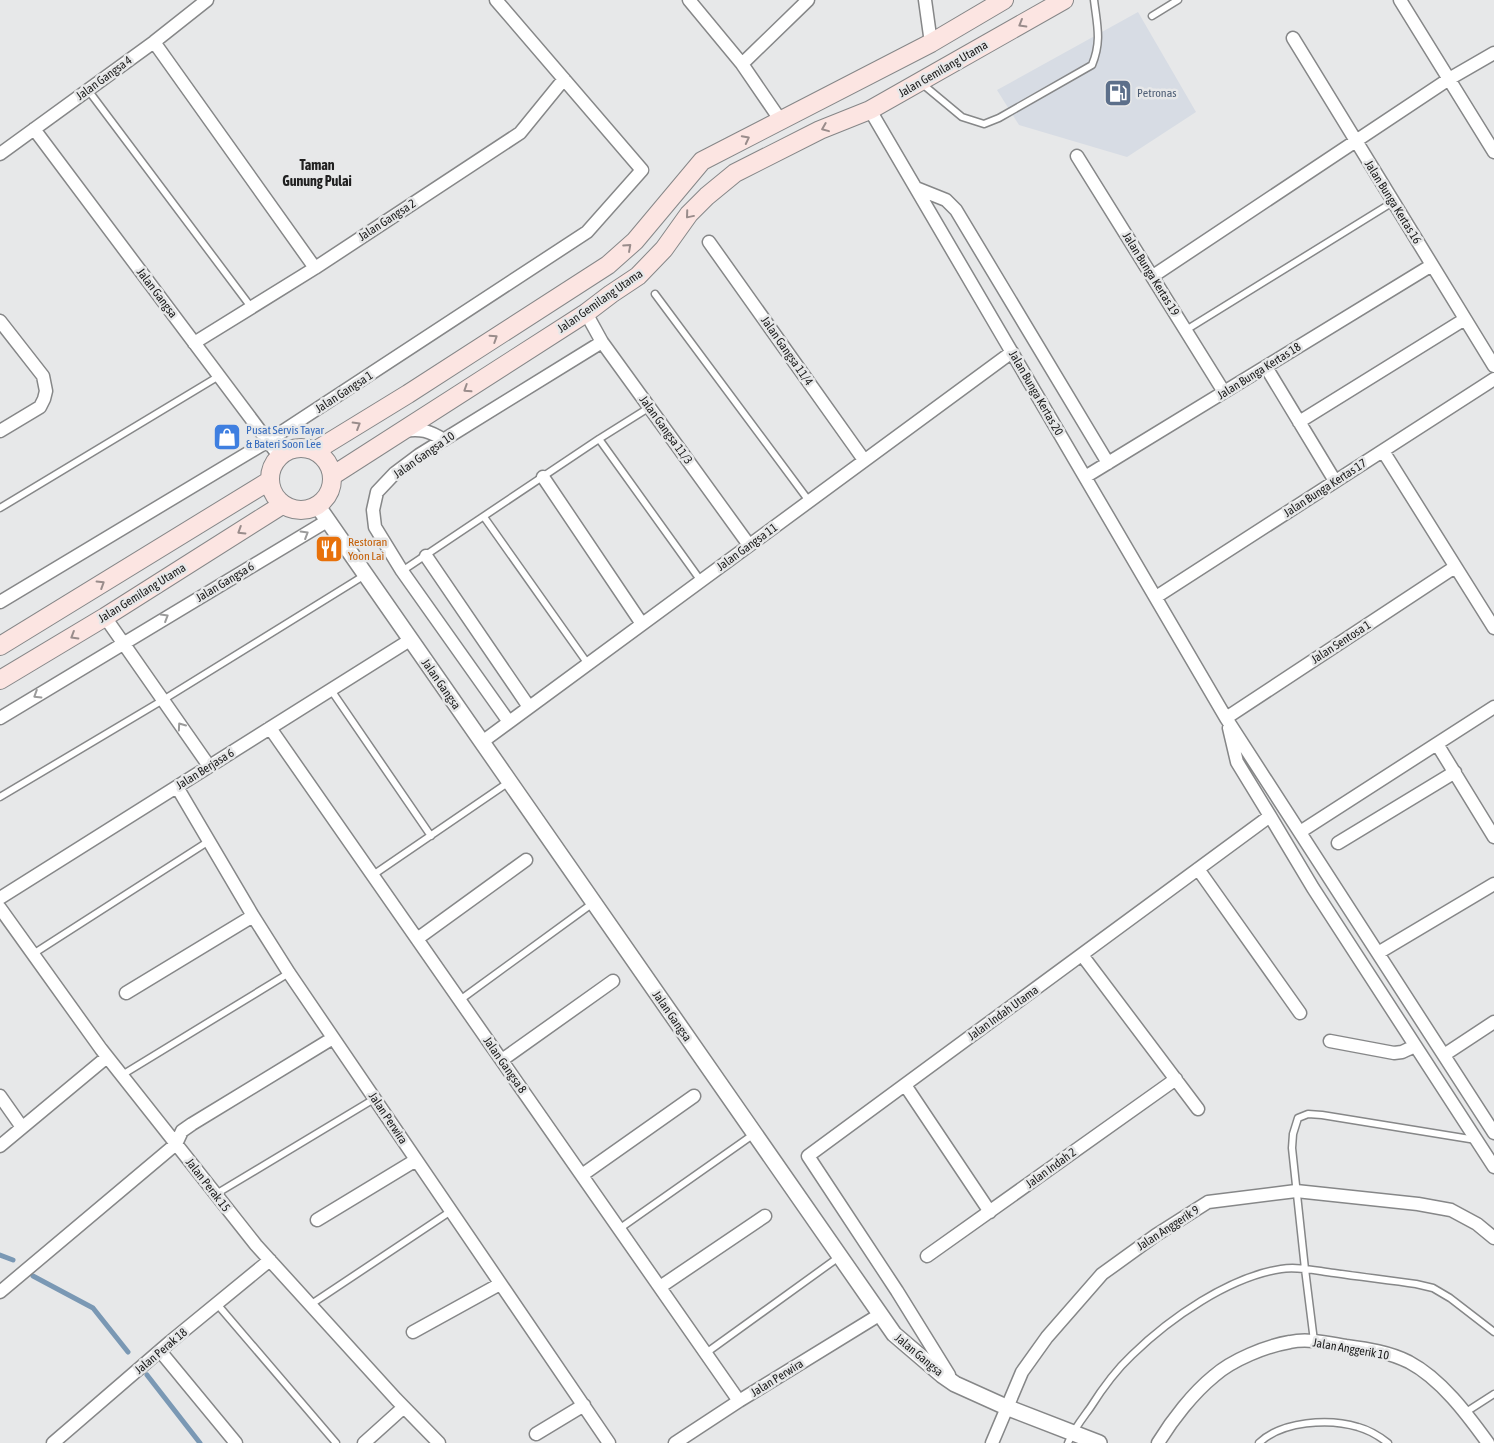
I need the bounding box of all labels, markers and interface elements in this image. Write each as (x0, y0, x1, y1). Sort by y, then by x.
one-way arrow (1018, 18, 1027, 28)
street label: Jalan Gemilang Utama (896, 38, 990, 100)
street label: Jalan Gangsa 4 (73, 53, 135, 103)
fuel station icon: Petronas (1103, 78, 1133, 108)
place label: Petronas (1137, 86, 1176, 100)
one-way arrow (821, 122, 830, 133)
one-way arrow (741, 135, 750, 145)
district label: Taman Gunung Pulai (282, 157, 352, 189)
street label: Jalan Bunga Kertas 16 (1362, 158, 1425, 247)
street label: Jalan Gangsa 2 (356, 196, 418, 244)
one-way arrow (687, 209, 695, 218)
street label: Jalan Bunga Kertas 19 (1120, 230, 1183, 319)
one-way arrow (623, 244, 632, 253)
street label: Jalan Gangsa (134, 265, 180, 321)
street label: Jalan Gemilang Utama (555, 266, 645, 336)
street label: Jalan Gangsa 11/4 (758, 314, 816, 388)
one-way arrow (489, 335, 498, 345)
street label: Jalan Bunga Kertas 18 (1215, 339, 1304, 402)
street label: Jalan Bunga Kertas 20 (1006, 348, 1066, 438)
street label: Jalan Gangsa 1 (313, 368, 376, 416)
one-way arrow (464, 383, 473, 392)
street label: Jalan Gangsa 11/3 (637, 393, 695, 467)
shop icon: Pusat Servis Tayar & Bateri Soon Lee (212, 422, 242, 452)
one-way arrow (352, 422, 361, 432)
place label: Pusat Servis Tayar & Bateri Soon Lee (246, 423, 325, 451)
street label: Jalan Gangsa 10 (391, 429, 458, 481)
street label: Jalan Bunga Kertas 17 (1281, 456, 1369, 520)
street label: Jalan Gangsa 11 (714, 520, 780, 574)
one-way arrow (237, 524, 246, 534)
one-way arrow (299, 531, 308, 541)
restaurant icon: Restoran Yoon Lai (314, 534, 344, 564)
place label: Restoran Yoon Lai (348, 535, 387, 563)
street label: Jalan Gangsa 6 (193, 559, 257, 605)
street label: Jalan Gemilang Utama (96, 560, 188, 626)
one-way arrow (96, 580, 105, 590)
one-way arrow (159, 614, 168, 624)
street label: Jalan Sentosa 1 (1309, 617, 1374, 666)
one-way arrow (70, 629, 79, 639)
street label: Jalan Gangsa (419, 656, 463, 712)
one-way arrow (33, 689, 42, 699)
one-way arrow (178, 723, 187, 732)
street label: Jalan Berjasa 6 (173, 745, 237, 792)
street label: Jalan Indah Utama (965, 983, 1041, 1043)
street label: Jalan Gangsa (650, 988, 694, 1044)
street label: Jalan Gangsa 8 (480, 1034, 530, 1096)
street label: Jalan Perwira (366, 1090, 410, 1146)
street label: Jalan Indah 2 (1023, 1145, 1079, 1191)
street label: Jalan Perak 15 (183, 1155, 233, 1215)
street label: Jalan Anggerik 9 (1134, 1202, 1202, 1253)
street label: Jalan Perak 18 (132, 1325, 190, 1377)
street label: Jalan Gangsa (892, 1331, 946, 1379)
street label: Jalan Anggerik 10 (1312, 1335, 1391, 1363)
street label: Jalan Perwira (748, 1356, 806, 1400)

